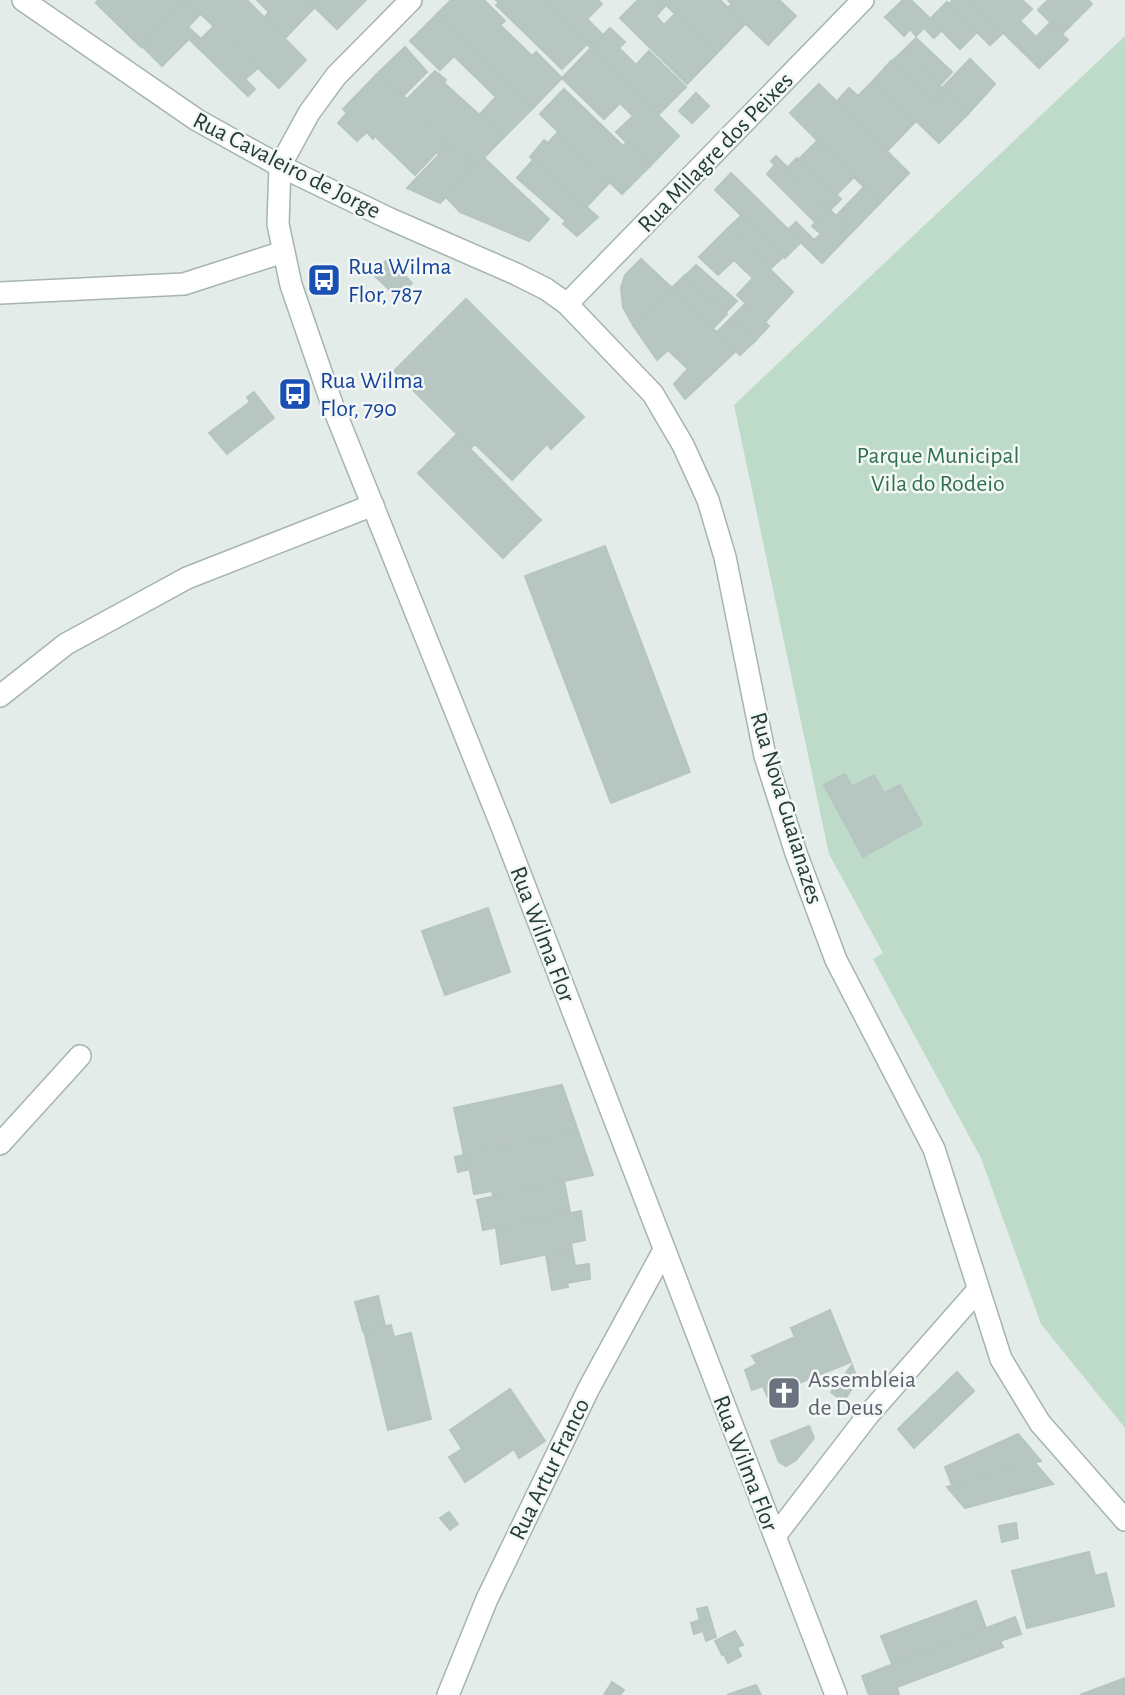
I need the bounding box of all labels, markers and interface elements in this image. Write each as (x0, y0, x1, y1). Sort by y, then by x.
street label: Rua Milagre dos Peixes (634, 68, 798, 237)
street label: Rua Cavaleiro de Jorge (189, 108, 384, 224)
place label: Rua Wilma Flor, 787 (348, 255, 452, 307)
bus stop icon: Rua Wilma Flor, 787 (305, 261, 343, 299)
place label: Rua Wilma Flor, 790 (320, 369, 424, 421)
bus stop icon: Rua Wilma Flor, 790 (276, 375, 314, 413)
park label: Parque Municipal Vila do Rodeio (857, 444, 1019, 496)
street label: Rua Nova Guaianazes (745, 710, 827, 907)
street label: Rua Wilma Flor (505, 863, 579, 1006)
place label: Assembleia de Deus (808, 1368, 916, 1420)
church icon: Assembleia de Deus (765, 1374, 803, 1412)
street label: Rua Wilma Flor (708, 1392, 782, 1535)
street label: Rua Artur Franco (505, 1395, 594, 1544)

